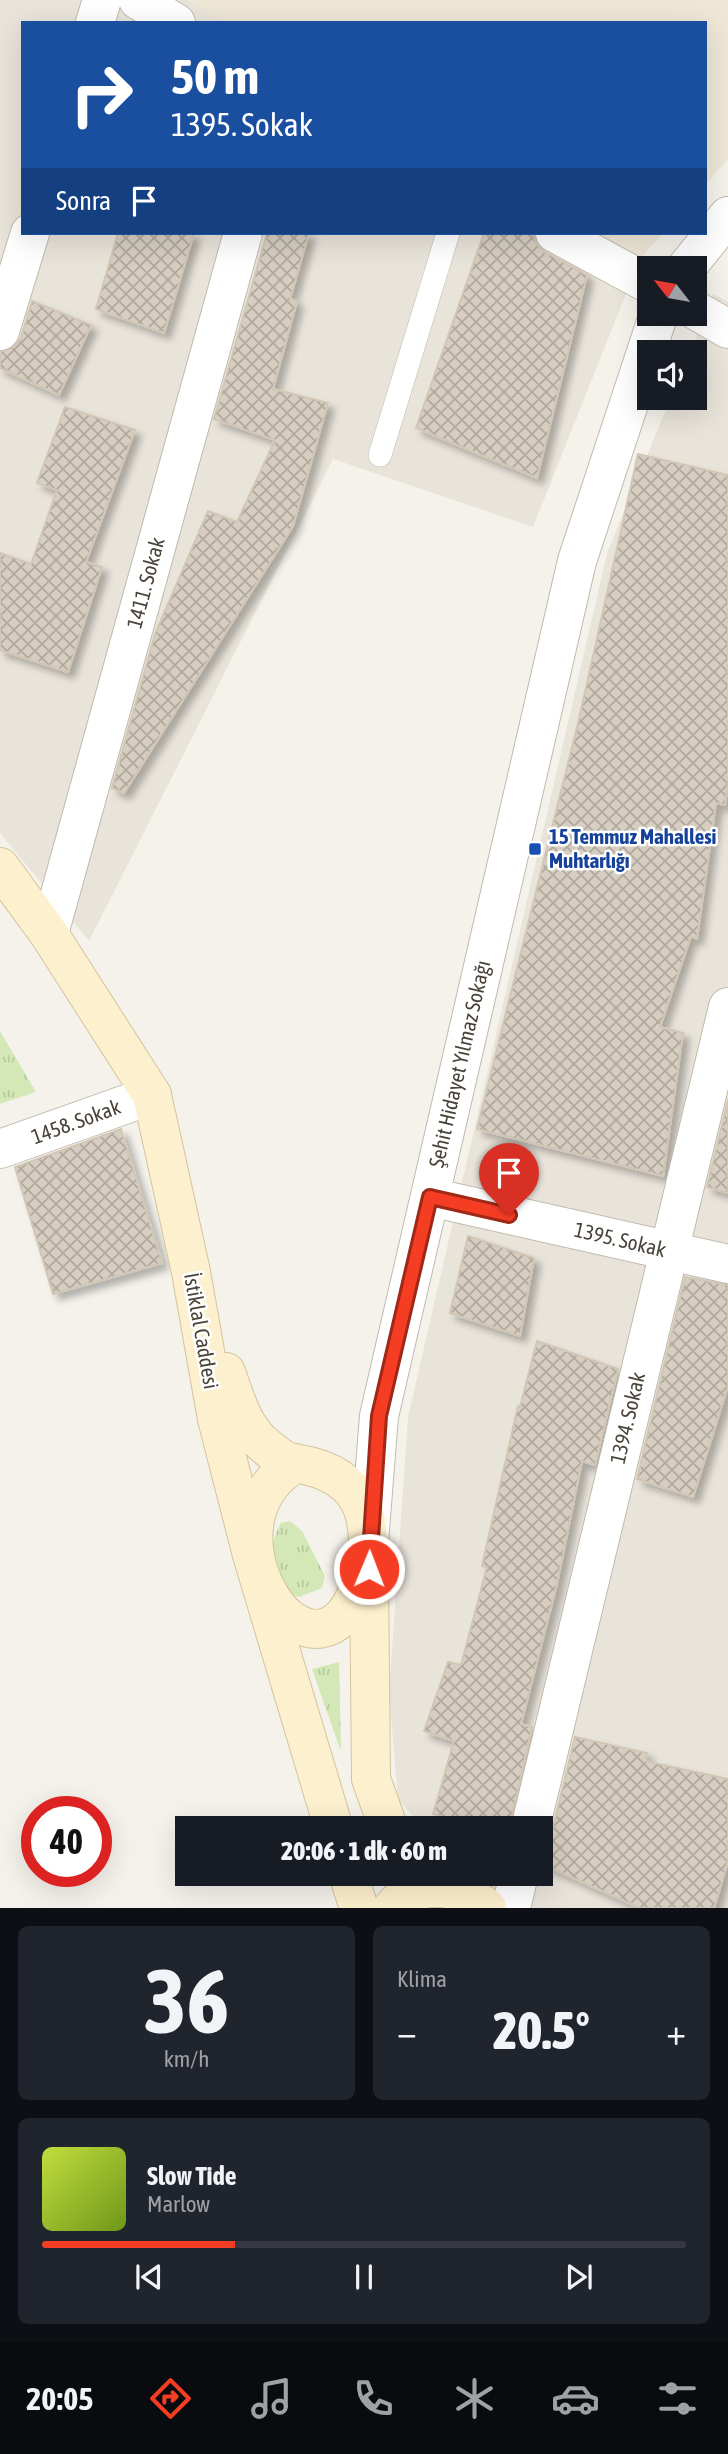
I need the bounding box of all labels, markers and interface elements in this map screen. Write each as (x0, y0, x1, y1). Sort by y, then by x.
text: 50 m (171, 48, 259, 104)
icon: right (56, 49, 147, 140)
text: 1395. Sokak (171, 106, 313, 143)
icon: arrive (125, 182, 163, 220)
text: Sonra (56, 186, 111, 216)
north arrow (637, 256, 707, 326)
map controls (637, 256, 707, 410)
button: sound (637, 340, 707, 410)
street label: 1411. Sokak (121, 535, 169, 631)
place label: 15 Temmuz Mahallesi Muhtarlığı (549, 824, 716, 872)
marker: 15 Temmuz Mahallesi Muhtarlığı (527, 841, 543, 857)
street label: Şehit Hidayet Yılmaz Sokağı (423, 958, 495, 1170)
street label: 1458. Sokak (28, 1094, 123, 1148)
pin (479, 1143, 539, 1215)
icon: arrive (490, 1154, 528, 1192)
street label: 1395. Sokak (572, 1217, 668, 1261)
street label: İstiklal Caddesi (180, 1271, 224, 1391)
street label: 1394. Sokak (605, 1370, 649, 1466)
position arrow (332, 1532, 406, 1606)
speed limit sign: 40 (21, 1796, 112, 1887)
text: 20:06 · 1 dk · 60 m (281, 1836, 447, 1866)
text: 36 (144, 1948, 229, 2052)
text: Klima (397, 1966, 447, 1992)
text: 20.5° (493, 2000, 590, 2060)
text: − (397, 2010, 417, 2053)
text: + (666, 2010, 686, 2053)
text: km/h (164, 2046, 209, 2072)
text: Slow Tide (147, 2161, 237, 2191)
text: Marlow (147, 2191, 210, 2217)
icon: previous (130, 2258, 168, 2296)
icon: pause (345, 2258, 383, 2296)
icon: next (560, 2258, 598, 2296)
icon: directions (146, 2374, 195, 2423)
icon: music (247, 2374, 296, 2423)
icon: phone (349, 2374, 398, 2423)
icon: climate (450, 2374, 499, 2423)
icon: car (551, 2374, 600, 2423)
icon: filters (653, 2374, 702, 2423)
text: 20:05 (26, 2380, 93, 2417)

